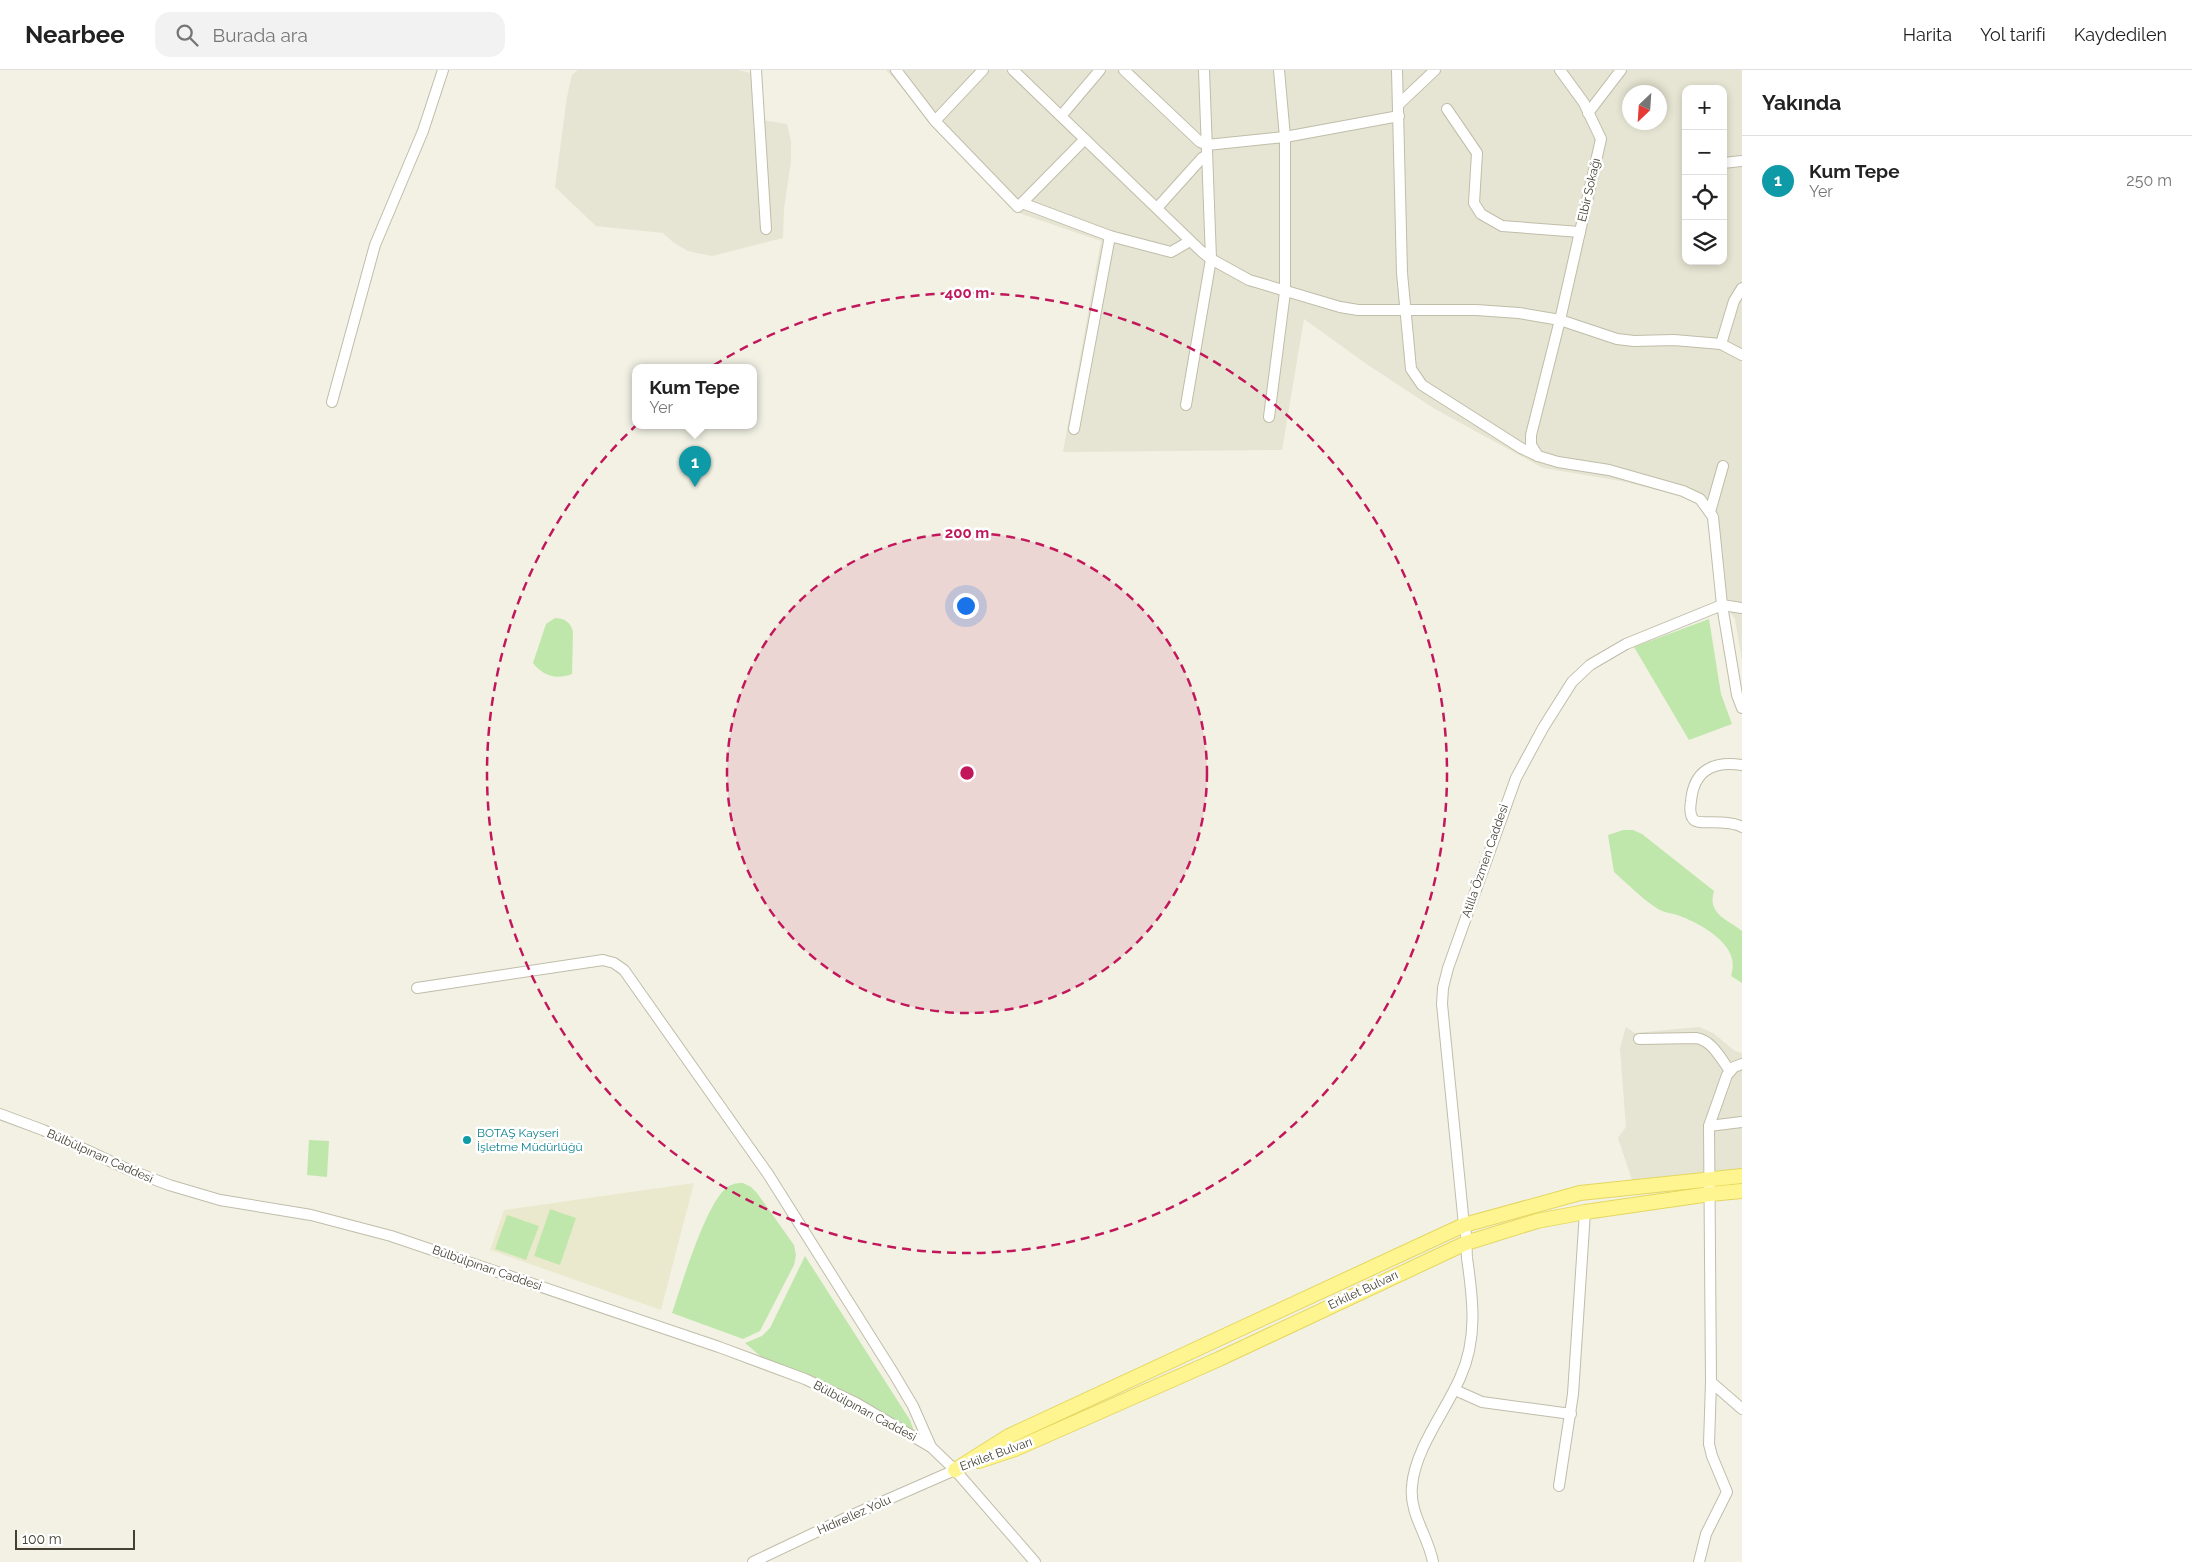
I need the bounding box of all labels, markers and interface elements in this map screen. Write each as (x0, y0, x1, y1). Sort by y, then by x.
search box (155, 12, 505, 57)
text: Nearbee (25, 20, 125, 49)
icon: search (173, 21, 201, 49)
text: Burada ara (213, 24, 308, 46)
text: Harita (1903, 24, 1952, 45)
text: Yol tarifi (1980, 24, 2046, 45)
text: Kaydedilen (2074, 24, 2167, 45)
north arrow (1622, 85, 1667, 130)
map controls (1682, 85, 1727, 265)
button: + (1682, 85, 1727, 130)
text: Yakında (1762, 90, 1841, 115)
button: − (1682, 130, 1727, 175)
street label: Elbir Sokağı (1575, 157, 1603, 223)
text: Kum Tepe (1809, 160, 1900, 182)
text: 1 (1774, 171, 1782, 190)
text: 250 m (2126, 171, 2172, 190)
button: locate (1682, 175, 1727, 220)
text: Yer (1809, 182, 1833, 201)
button: layers (1682, 220, 1727, 265)
text: 400 m (945, 284, 989, 302)
popup (632, 364, 757, 429)
text: Kum Tepe (649, 376, 740, 398)
text: Yer (649, 398, 673, 417)
pin: 1 (679, 446, 711, 487)
text: 200 m (945, 524, 989, 542)
your location (953, 593, 979, 619)
centre of rings (958, 764, 976, 782)
street label: Atilla Özmen Caddesi (1459, 803, 1511, 919)
street label: Bülbülpınarı Caddesi (45, 1126, 155, 1186)
place label: BOTAŞ Kayseri İşletme Müdürlüğü (477, 1126, 583, 1154)
marker: BOTAŞ Kayseri İşletme Müdürlüğü (461, 1134, 473, 1146)
street label: Bülbülpınarı Caddesi (430, 1243, 544, 1293)
street label: Erkilet Bulvarı (1326, 1268, 1400, 1312)
street label: Bülbülpınarı Caddesi (811, 1378, 919, 1444)
street label: Erkilet Bulvarı (958, 1435, 1034, 1473)
street label: Hıdırellez Yolu (815, 1493, 893, 1537)
scale bar (15, 1527, 135, 1550)
text: 100 m (22, 1531, 62, 1547)

